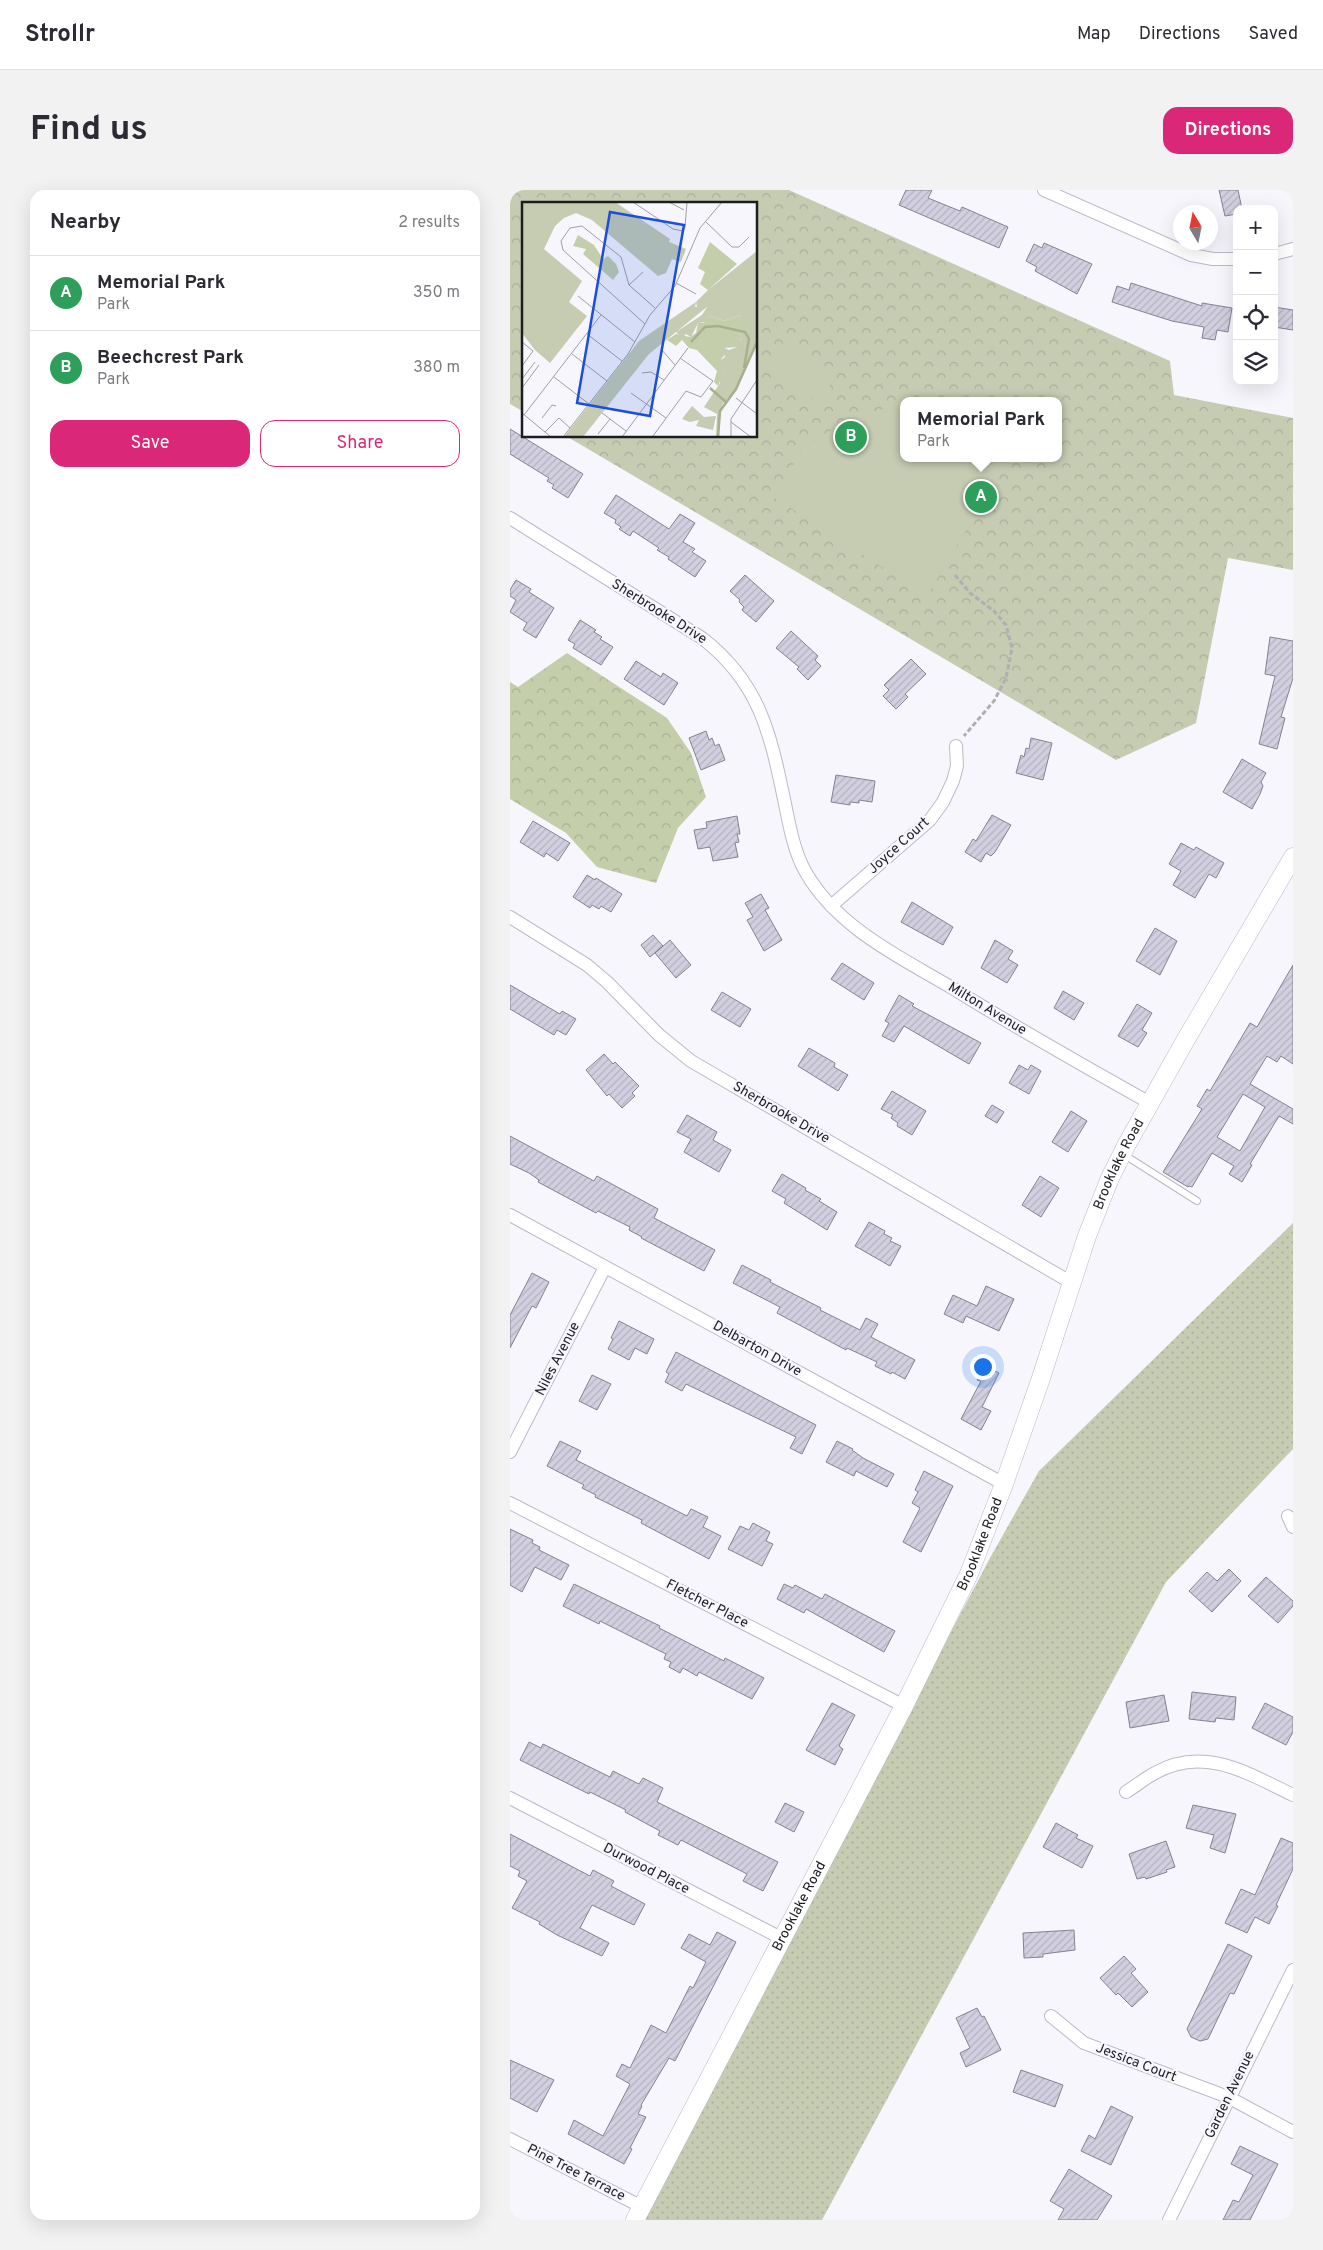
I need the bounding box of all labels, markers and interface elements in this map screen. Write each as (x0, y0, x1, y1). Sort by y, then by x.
text: Strollr (25, 20, 95, 50)
text: Map (1077, 23, 1111, 46)
text: Directions (1139, 23, 1221, 46)
text: Saved (1249, 23, 1298, 46)
button: Directions (1163, 107, 1293, 154)
text: Find us (30, 108, 148, 152)
inset map (522, 202, 758, 438)
north arrow (1173, 205, 1218, 250)
map controls (1233, 205, 1278, 385)
button: + (1233, 205, 1278, 250)
text: Nearby (50, 209, 121, 236)
text: 2 results (398, 213, 460, 233)
button: − (1233, 250, 1278, 295)
text: Memorial Park (97, 271, 225, 295)
text: A (60, 283, 72, 303)
text: 350 m (413, 283, 460, 303)
text: Park (97, 295, 130, 315)
button: locate (1233, 295, 1278, 340)
button: layers (1233, 340, 1278, 385)
text: Beechcrest Park (97, 346, 244, 370)
text: B (60, 358, 72, 378)
text: 380 m (413, 358, 460, 378)
text: Park (97, 370, 130, 390)
popup (900, 397, 1062, 462)
text: Memorial Park (917, 408, 1045, 432)
pin: B (835, 418, 867, 456)
button: Save (50, 420, 250, 467)
button: Share (260, 420, 460, 467)
text: Park (917, 432, 950, 452)
pin: A (965, 478, 997, 516)
street label: Sherbrooke Drive (608, 576, 710, 648)
street label: Joyce Court (865, 814, 933, 878)
street label: Milton Avenue (945, 979, 1029, 1039)
street label: Sherbrooke Drive (729, 1078, 833, 1148)
street label: Brooklake Road (1090, 1116, 1148, 1212)
street label: Delbarton Drive (710, 1318, 804, 1380)
street label: Niles Avenue (532, 1319, 584, 1399)
your location (970, 1354, 996, 1380)
street label: Brooklake Road (954, 1495, 1006, 1594)
street label: Fletcher Place (663, 1576, 751, 1632)
street label: Durwood Place (600, 1840, 692, 1898)
street label: Brooklake Road (769, 1859, 830, 1954)
street label: Jessica Court (1093, 2040, 1179, 2086)
street label: Garden Avenue (1201, 2048, 1259, 2142)
street label: Pine Tree Terrace (524, 2141, 628, 2205)

